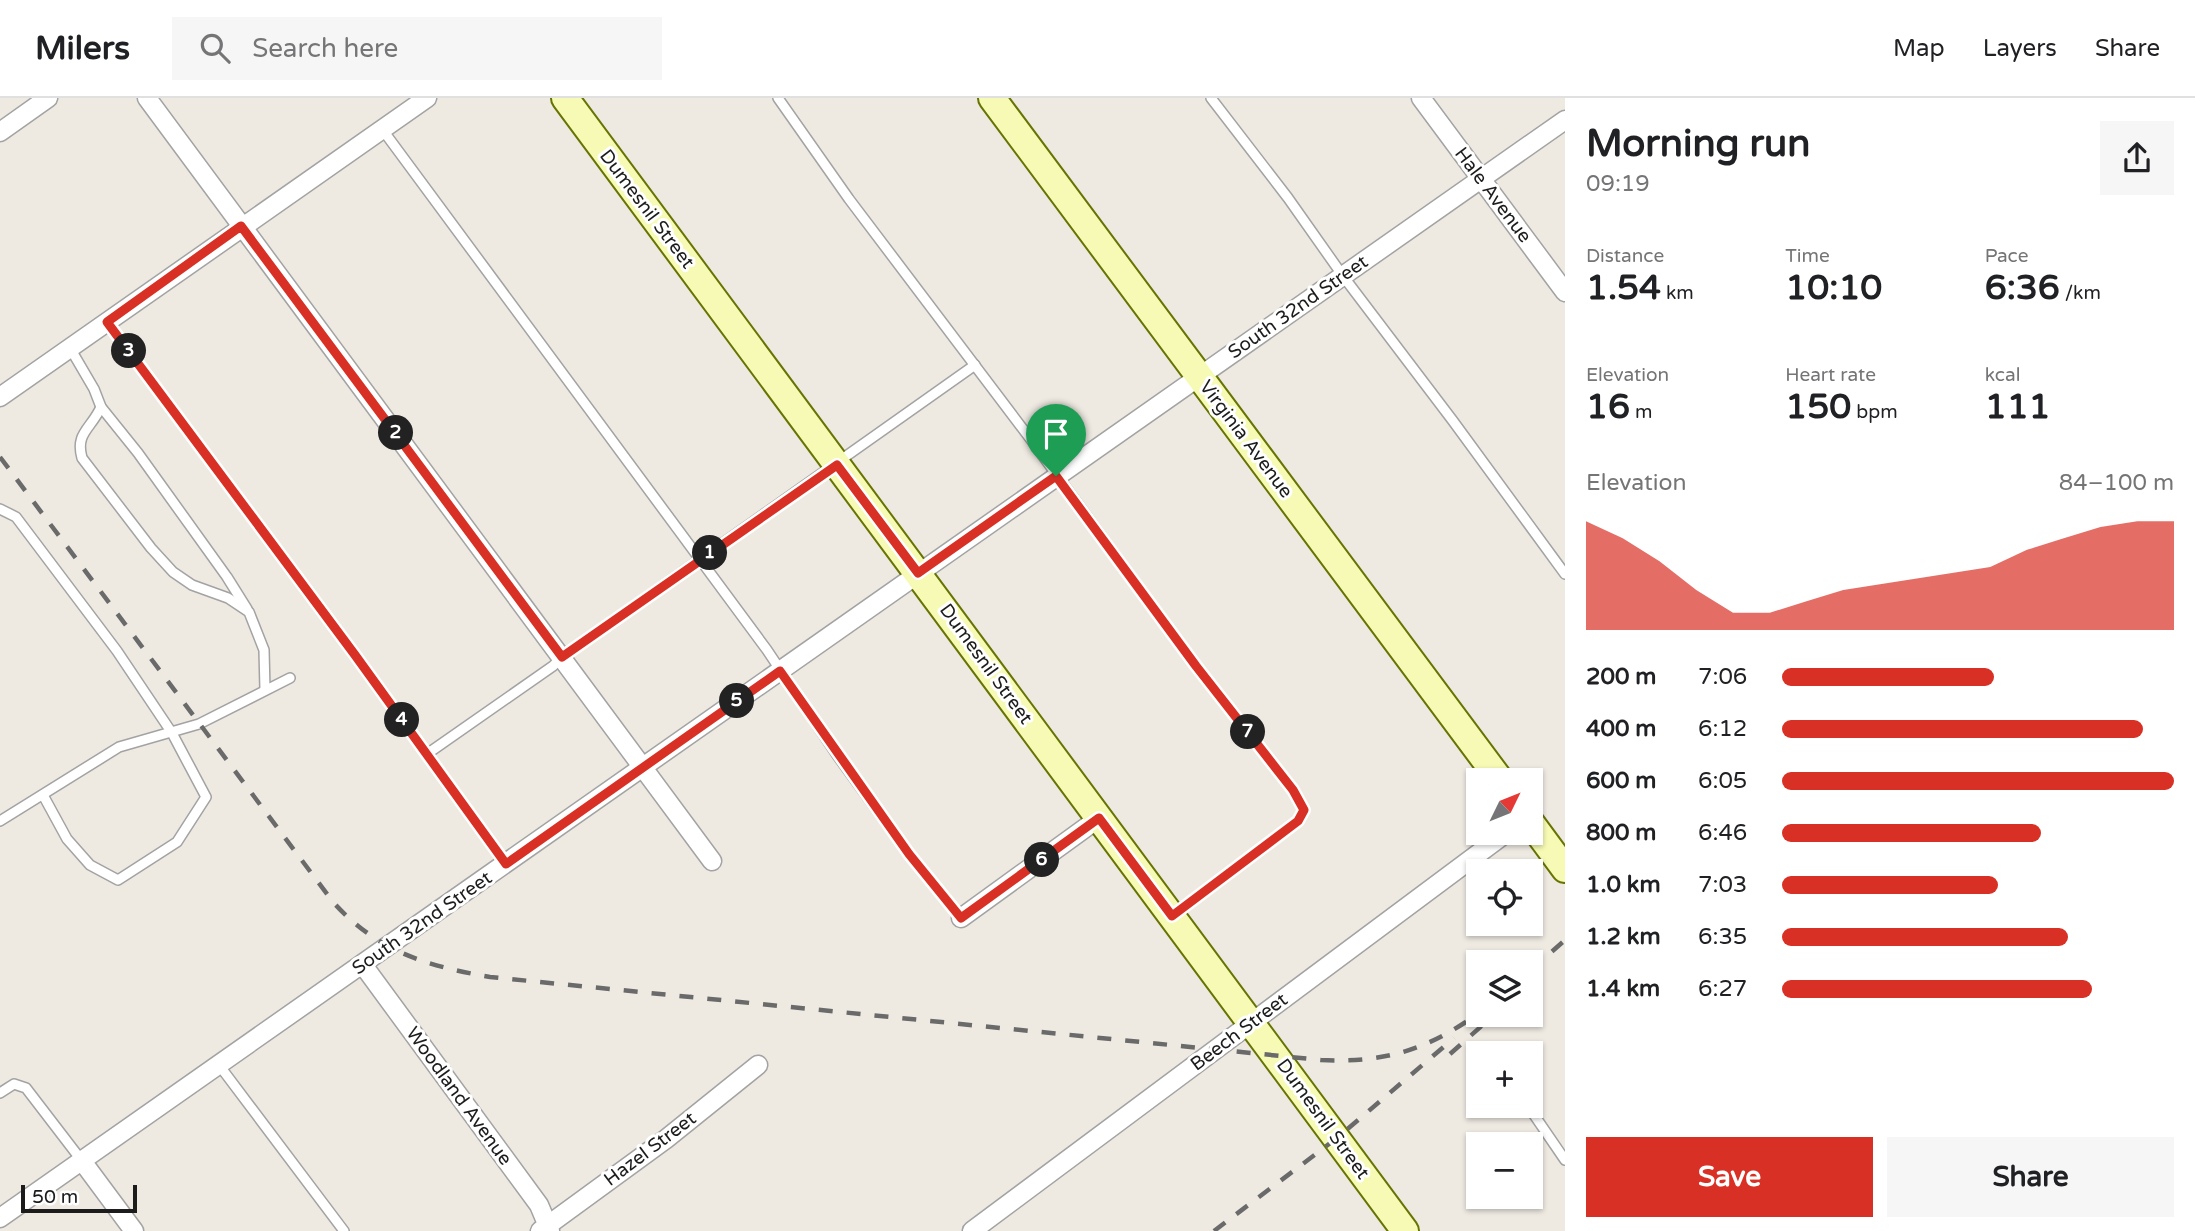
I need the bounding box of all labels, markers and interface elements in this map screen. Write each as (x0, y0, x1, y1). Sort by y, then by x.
search box (172, 17, 662, 80)
text: Milers (35, 29, 130, 68)
icon: search (196, 29, 234, 67)
text: Search here (252, 33, 398, 64)
text: Map (1893, 34, 1945, 63)
text: Layers (1983, 34, 2057, 63)
text: Share (2095, 34, 2160, 63)
text: Morning run (1586, 121, 1810, 167)
button: share (2100, 121, 2174, 195)
street label: Hale Avenue (1450, 143, 1536, 247)
street label: Dumesnil Street (595, 145, 699, 273)
text: 09:19 (1586, 170, 1650, 198)
text: Distance (1586, 245, 1664, 267)
text: Time (1785, 245, 1830, 267)
text: Pace (1985, 245, 2028, 267)
street label: South 32nd Street (1224, 251, 1372, 363)
text: 1.54 (1586, 267, 1661, 309)
text: 10:10 (1785, 267, 1882, 309)
text: 6:36 (1985, 267, 2060, 309)
text: km (1661, 282, 1694, 304)
text: /km (2060, 282, 2101, 304)
pin: 3 (111, 334, 146, 368)
text: 3 (123, 339, 134, 361)
text: Elevation (1586, 364, 1669, 386)
text: Heart rate (1785, 364, 1876, 386)
text: kcal (1985, 364, 2020, 386)
street label: Virginia Avenue (1195, 376, 1297, 502)
text: 16 (1586, 386, 1630, 428)
text: 150 (1785, 386, 1851, 428)
text: 111 (1985, 386, 2051, 428)
text: m (1630, 401, 1652, 423)
text: bpm (1851, 401, 1898, 423)
pin (1026, 404, 1086, 476)
icon: arrive (1037, 415, 1075, 453)
pin: 2 (378, 416, 414, 450)
text: 2 (390, 421, 401, 443)
text: Elevation (1586, 469, 1687, 497)
text: 84–100 m (2059, 469, 2174, 497)
pin: 1 (692, 536, 728, 570)
text: 1 (704, 541, 715, 563)
street label: Dumesnil Street (935, 600, 1037, 728)
text: 200 m (1586, 663, 1656, 691)
text: 7:06 (1698, 663, 1747, 691)
pin: 5 (720, 684, 754, 718)
text: 5 (731, 689, 742, 711)
pin: 4 (384, 702, 420, 738)
text: 4 (396, 708, 407, 730)
pin: 7 (1230, 714, 1266, 750)
text: 400 m (1586, 715, 1656, 743)
text: 6:12 (1698, 715, 1747, 743)
text: 7 (1242, 720, 1253, 742)
text: 600 m (1586, 767, 1656, 795)
text: 6:05 (1698, 767, 1747, 795)
north arrow (1466, 768, 1544, 845)
map controls (1466, 768, 1543, 1209)
text: 800 m (1586, 819, 1656, 847)
text: 6:46 (1698, 819, 1747, 847)
pin: 6 (1024, 842, 1060, 878)
text: 6 (1036, 848, 1047, 870)
button: locate (1466, 859, 1543, 936)
street label: South 32nd Street (348, 867, 496, 979)
text: 1.0 km (1586, 871, 1661, 899)
text: 7:03 (1698, 871, 1747, 899)
text: 1.2 km (1586, 923, 1661, 951)
text: 6:35 (1698, 923, 1747, 951)
button: layers (1466, 950, 1543, 1027)
text: 1.4 km (1586, 975, 1660, 1003)
text: 6:27 (1698, 975, 1747, 1003)
street label: Beech Street (1186, 988, 1292, 1076)
street label: Woodland Avenue (402, 1023, 516, 1169)
button: + (1466, 1041, 1543, 1118)
street label: Dumesnil Street (1272, 1055, 1374, 1183)
street label: Hazel Street (600, 1107, 700, 1191)
button: − (1466, 1132, 1543, 1209)
button: Save (1586, 1137, 1873, 1217)
button: Share (1887, 1137, 2174, 1217)
scale bar (21, 1182, 136, 1214)
text: 50 m (32, 1186, 78, 1208)

